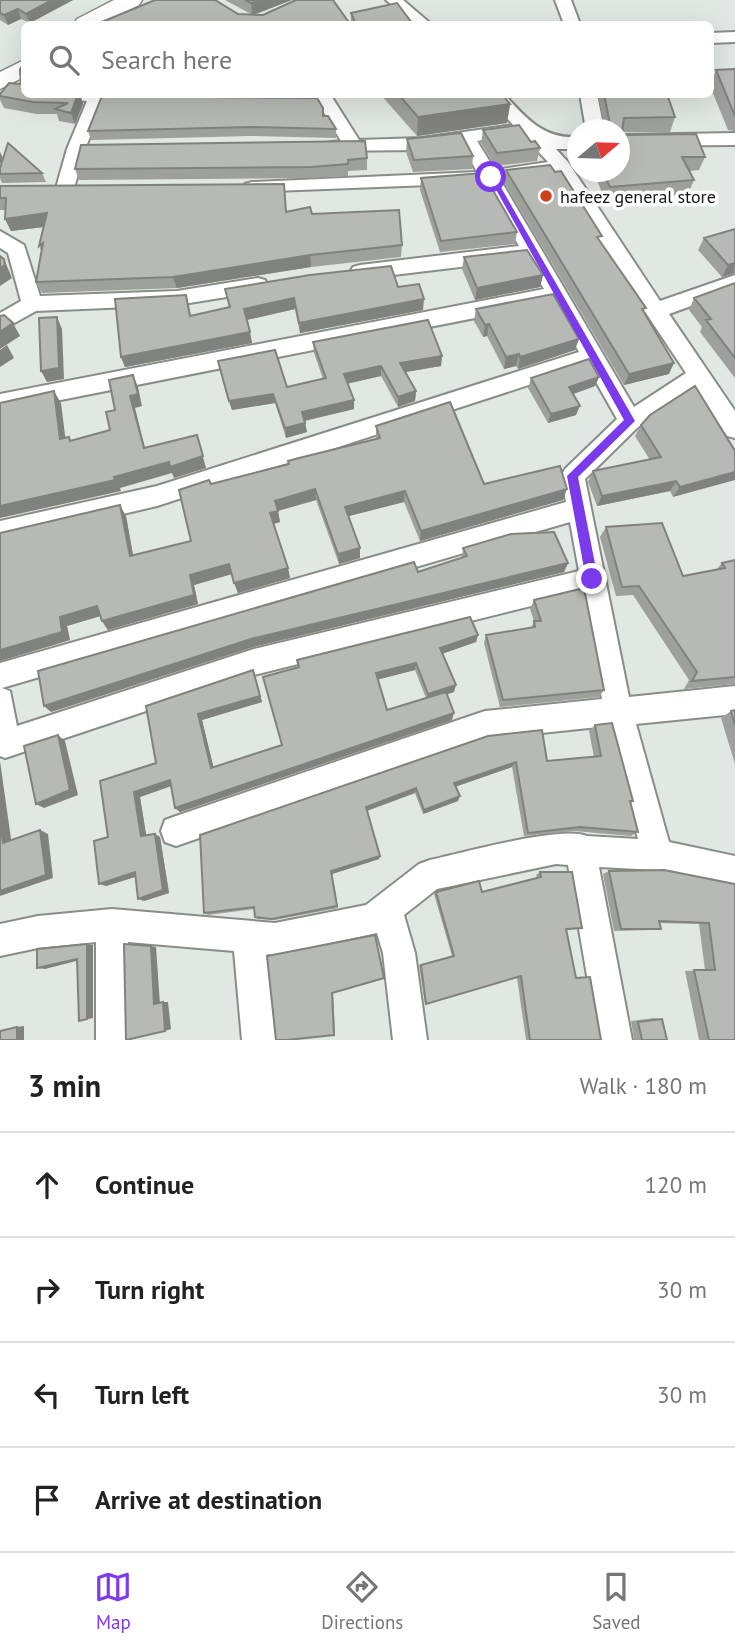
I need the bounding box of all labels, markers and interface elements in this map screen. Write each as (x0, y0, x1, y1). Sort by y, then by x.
search box (21, 21, 714, 98)
icon: search (45, 41, 83, 79)
text: Search here (101, 43, 232, 76)
north arrow (567, 119, 630, 182)
route start (475, 161, 506, 192)
place label: hafeez general store (560, 185, 716, 208)
marker: hafeez general store (538, 188, 554, 204)
route end (576, 563, 607, 594)
text: 3 min (28, 1066, 101, 1105)
text: Walk · 180 m (580, 1071, 707, 1100)
icon: ahead (28, 1166, 66, 1204)
text: Continue (95, 1168, 194, 1201)
text: 120 m (645, 1170, 707, 1199)
icon: right (28, 1271, 66, 1309)
text: Turn right (95, 1273, 204, 1306)
text: 30 m (657, 1275, 707, 1304)
icon: left (28, 1376, 66, 1414)
text: Turn left (95, 1378, 189, 1411)
text: 30 m (657, 1380, 707, 1409)
icon: arrive (28, 1481, 66, 1519)
text: Arrive at destination (95, 1483, 322, 1516)
tab: Map (94, 1568, 132, 1634)
tab: Directions (321, 1568, 403, 1634)
tab: Saved (592, 1568, 641, 1634)

